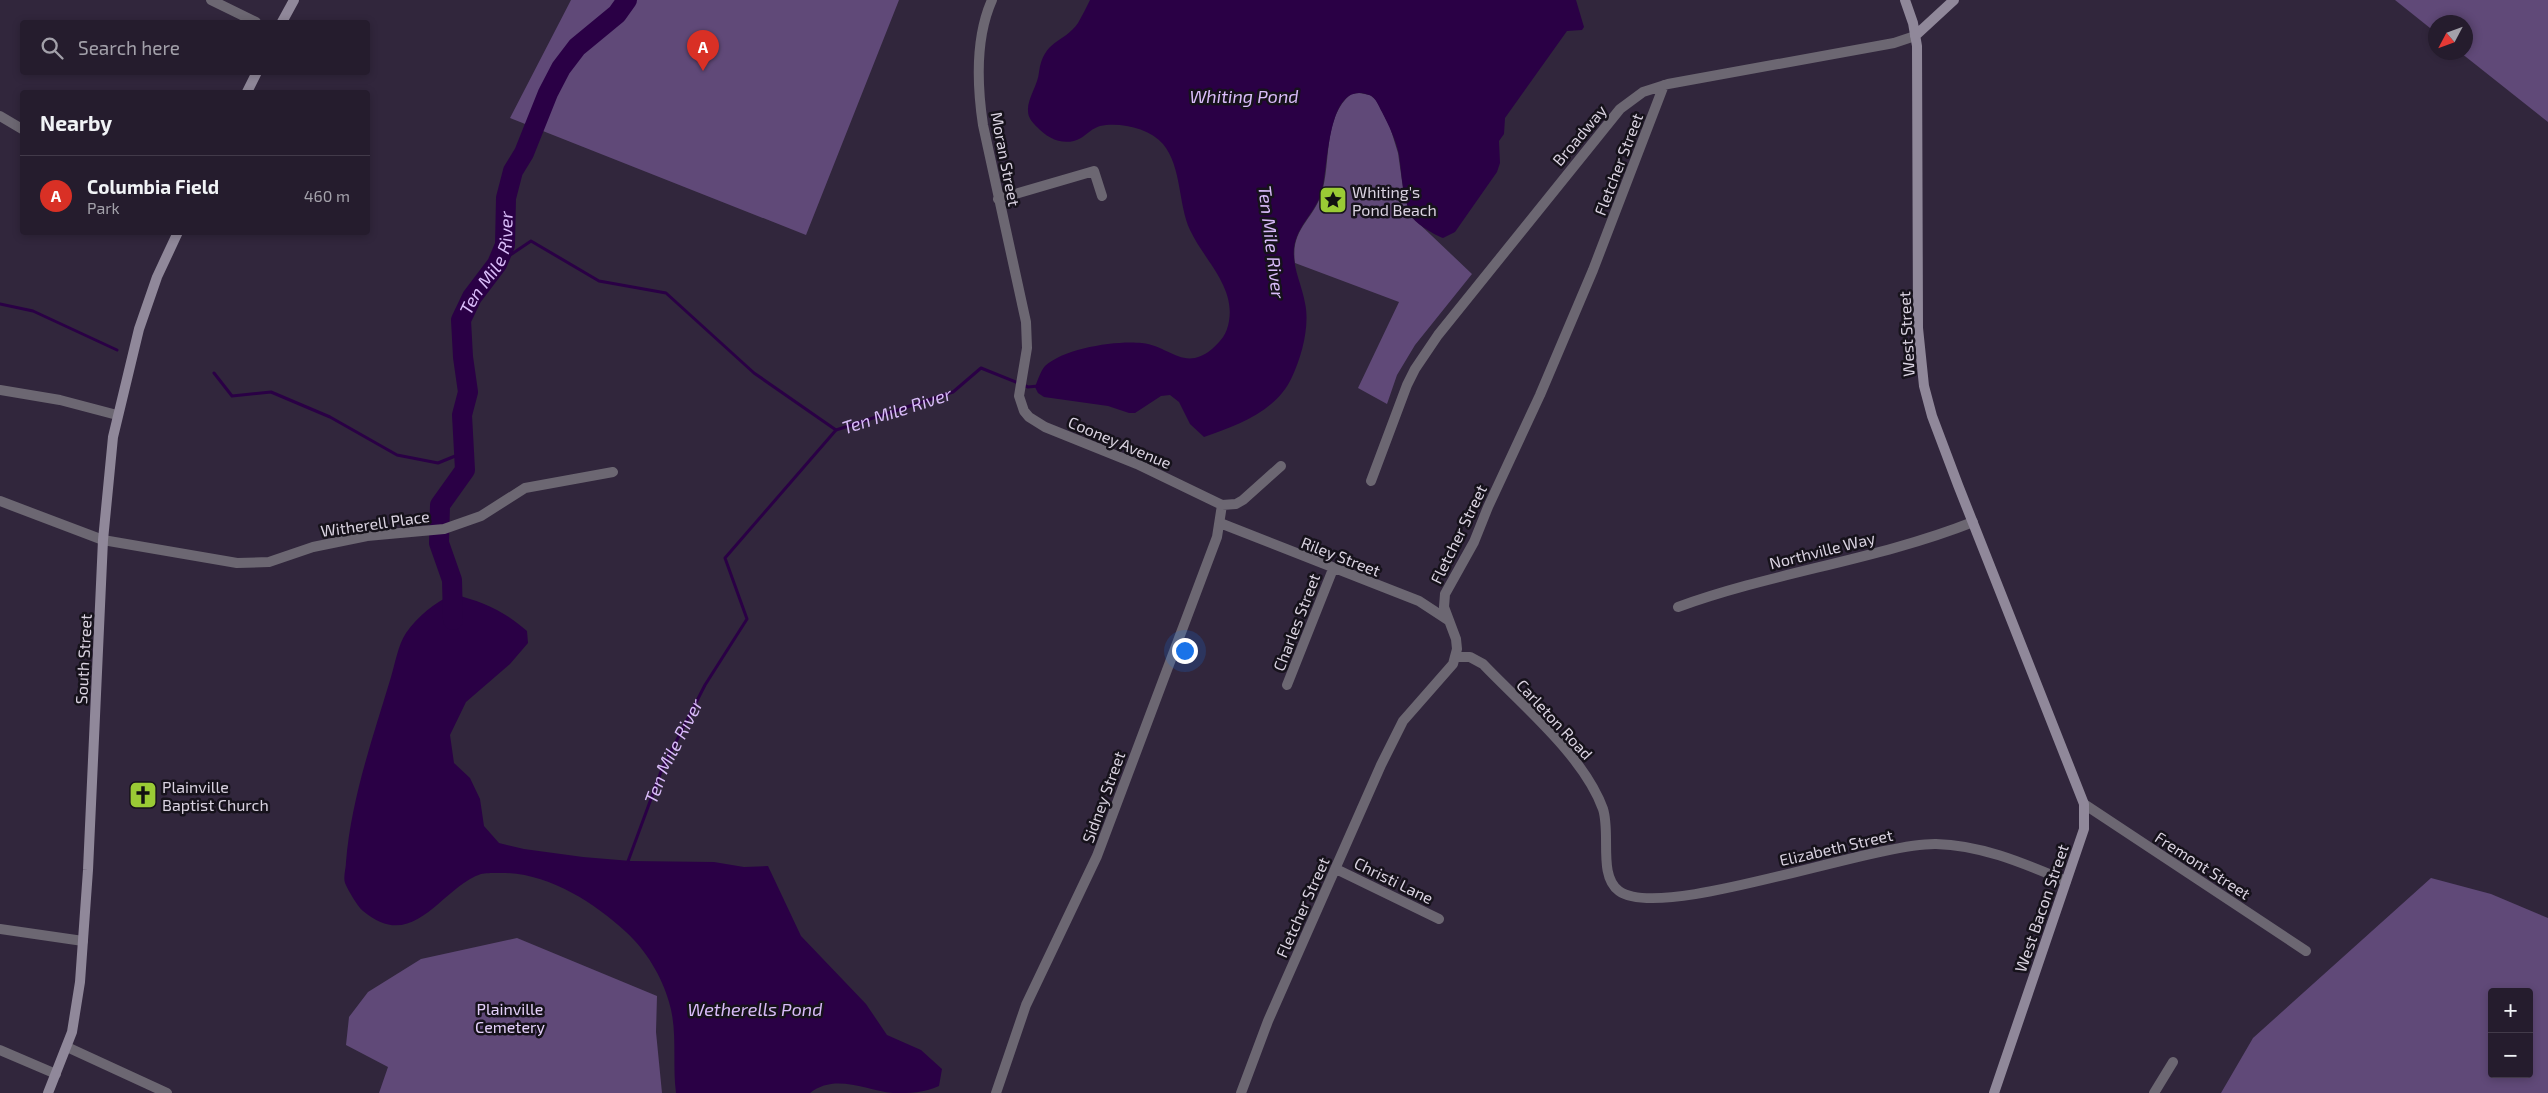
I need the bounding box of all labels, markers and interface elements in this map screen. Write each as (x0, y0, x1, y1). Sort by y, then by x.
north arrow (2428, 15, 2473, 60)
search box (20, 20, 370, 75)
pin: A (687, 30, 719, 71)
icon: search (38, 34, 66, 62)
text: Search here (78, 36, 180, 59)
water label: Whiting Pond (1189, 85, 1299, 107)
street label: Broadway (1548, 100, 1610, 169)
text: Nearby (40, 110, 112, 135)
street label: Moran Street (988, 110, 1024, 208)
street label: Fletcher Street (1590, 110, 1646, 218)
text: Columbia Field (87, 175, 219, 198)
place label: Whiting's Pond Beach (1352, 182, 1437, 219)
water label: Ten Mile River (1254, 184, 1290, 301)
place icon: Whiting's Pond Beach (1318, 185, 1348, 215)
text: A (51, 186, 61, 205)
text: 460 m (304, 186, 350, 205)
text: Park (87, 198, 120, 217)
water label: Ten Mile River (454, 210, 517, 318)
street label: West Street (1894, 291, 1918, 377)
water label: Ten Mile River (839, 382, 955, 438)
street label: Cooney Avenue (1066, 412, 1174, 472)
street label: Fletcher Street (1426, 481, 1490, 587)
street label: Witherell Place (319, 506, 431, 540)
street label: Northville Way (1767, 528, 1877, 572)
street label: Riley Street (1299, 532, 1383, 580)
street label: Charles Street (1269, 570, 1323, 674)
street label: South Street (71, 613, 95, 705)
your location (1172, 638, 1198, 664)
street label: Carleton Road (1513, 675, 1597, 763)
water label: Ten Mile River (639, 694, 708, 807)
street label: Sidney Street (1078, 749, 1128, 845)
place label: Plainville Baptist Church (162, 777, 269, 814)
church icon: Plainville Baptist Church (128, 780, 158, 810)
street label: Elizabeth Street (1777, 825, 1895, 869)
street label: Fremont Street (2152, 827, 2254, 903)
street label: West Bacon Street (2010, 842, 2072, 974)
street label: Christi Lane (1351, 853, 1437, 907)
street label: Fletcher Street (1271, 854, 1333, 960)
map controls (2488, 988, 2533, 1078)
button: + (2488, 988, 2533, 1033)
water label: Wetherells Pond (688, 998, 822, 1020)
park label: Plainville Cemetery (475, 999, 545, 1036)
button: − (2488, 1033, 2533, 1078)

